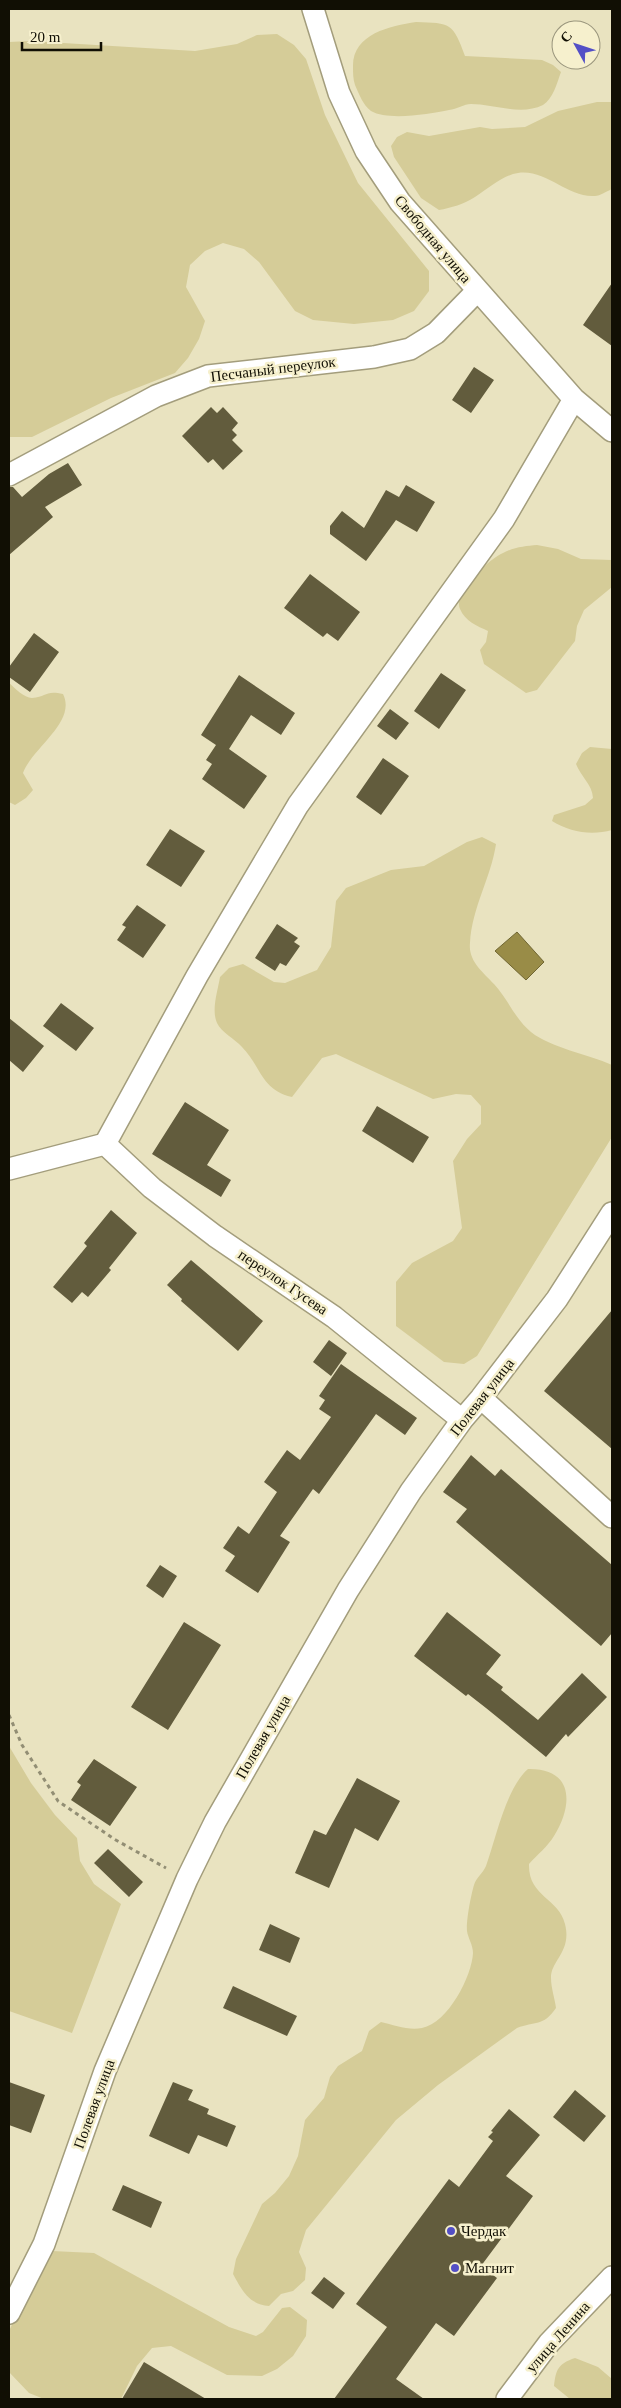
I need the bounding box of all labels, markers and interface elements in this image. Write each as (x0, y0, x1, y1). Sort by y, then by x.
scale bar (22, 20, 101, 52)
north arrow (551, 20, 601, 70)
text: С (557, 28, 575, 46)
text: 20 m (30, 29, 61, 45)
street label: Свободная улица (392, 192, 474, 286)
street label: Песчаный переулок (210, 353, 337, 385)
street label: переулок Гусева (235, 1246, 331, 1318)
street label: Полевая улица (447, 1355, 517, 1439)
street label: Полевая улица (233, 1692, 293, 1781)
street label: Полевая улица (70, 2057, 118, 2151)
place label: Чердак (461, 2223, 507, 2239)
marker: Чердак (445, 2225, 457, 2237)
place label: Магнит (465, 2260, 514, 2276)
marker: Магнит (449, 2262, 461, 2274)
street label: улица Ленина (523, 2298, 593, 2376)

